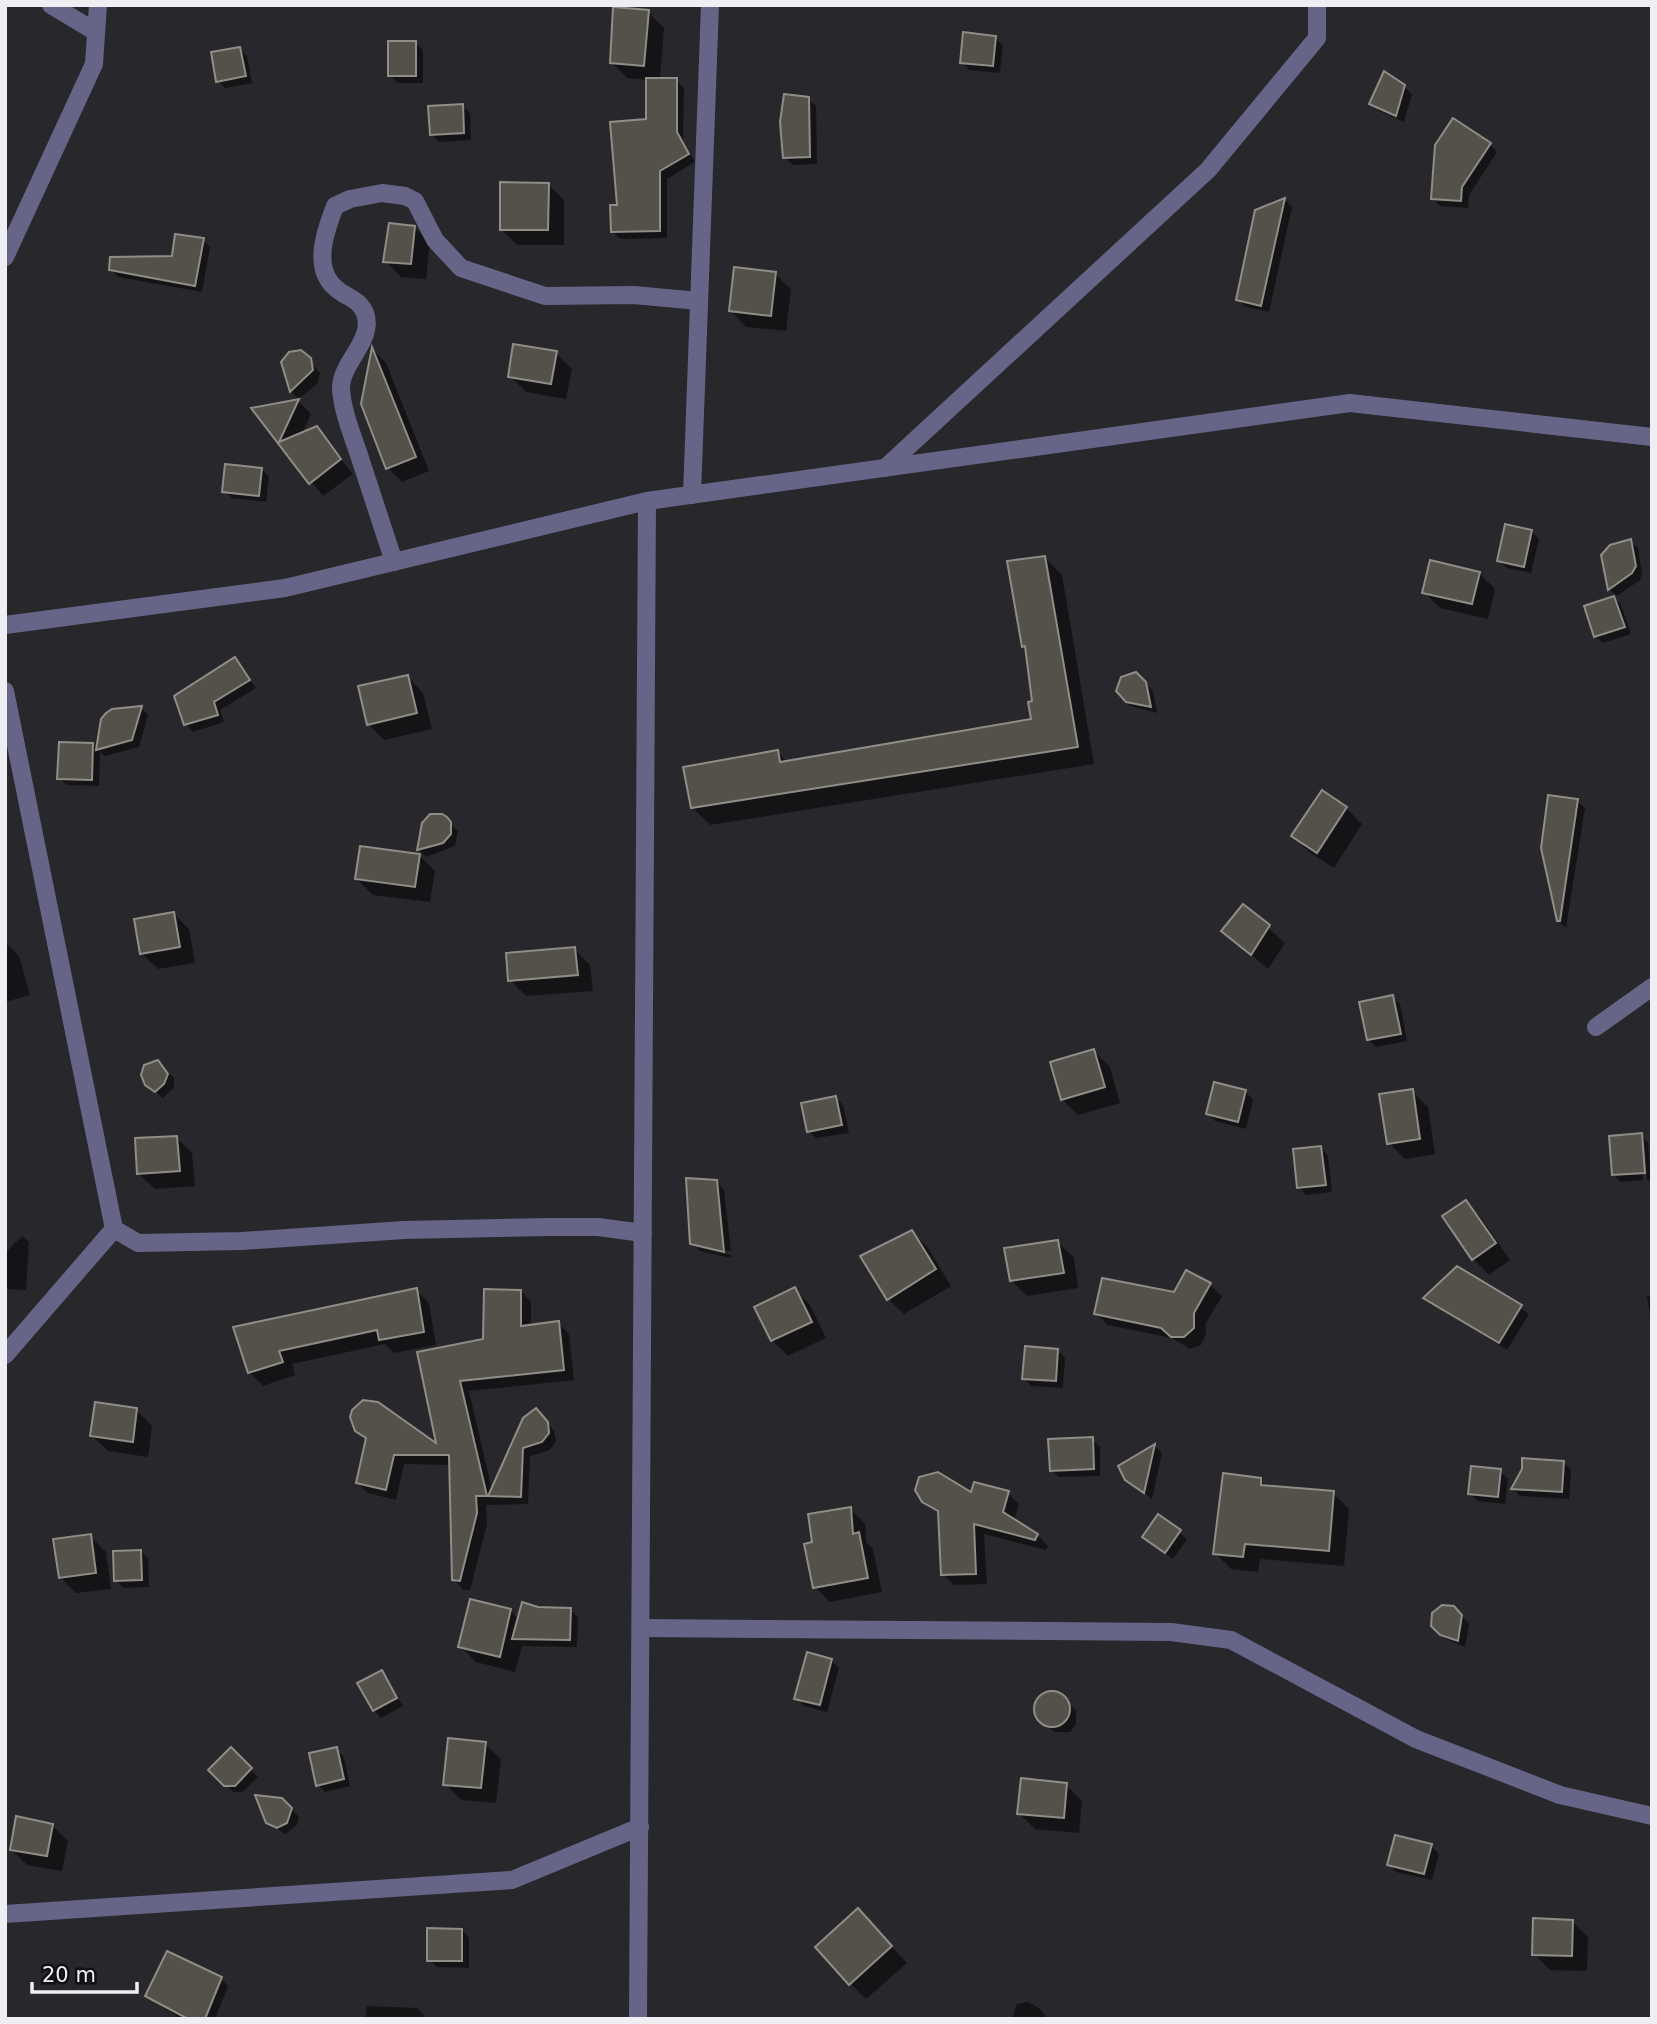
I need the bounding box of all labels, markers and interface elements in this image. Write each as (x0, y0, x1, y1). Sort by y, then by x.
scale bar (32, 1951, 136, 1995)
text: 20 m (42, 1963, 96, 1987)

